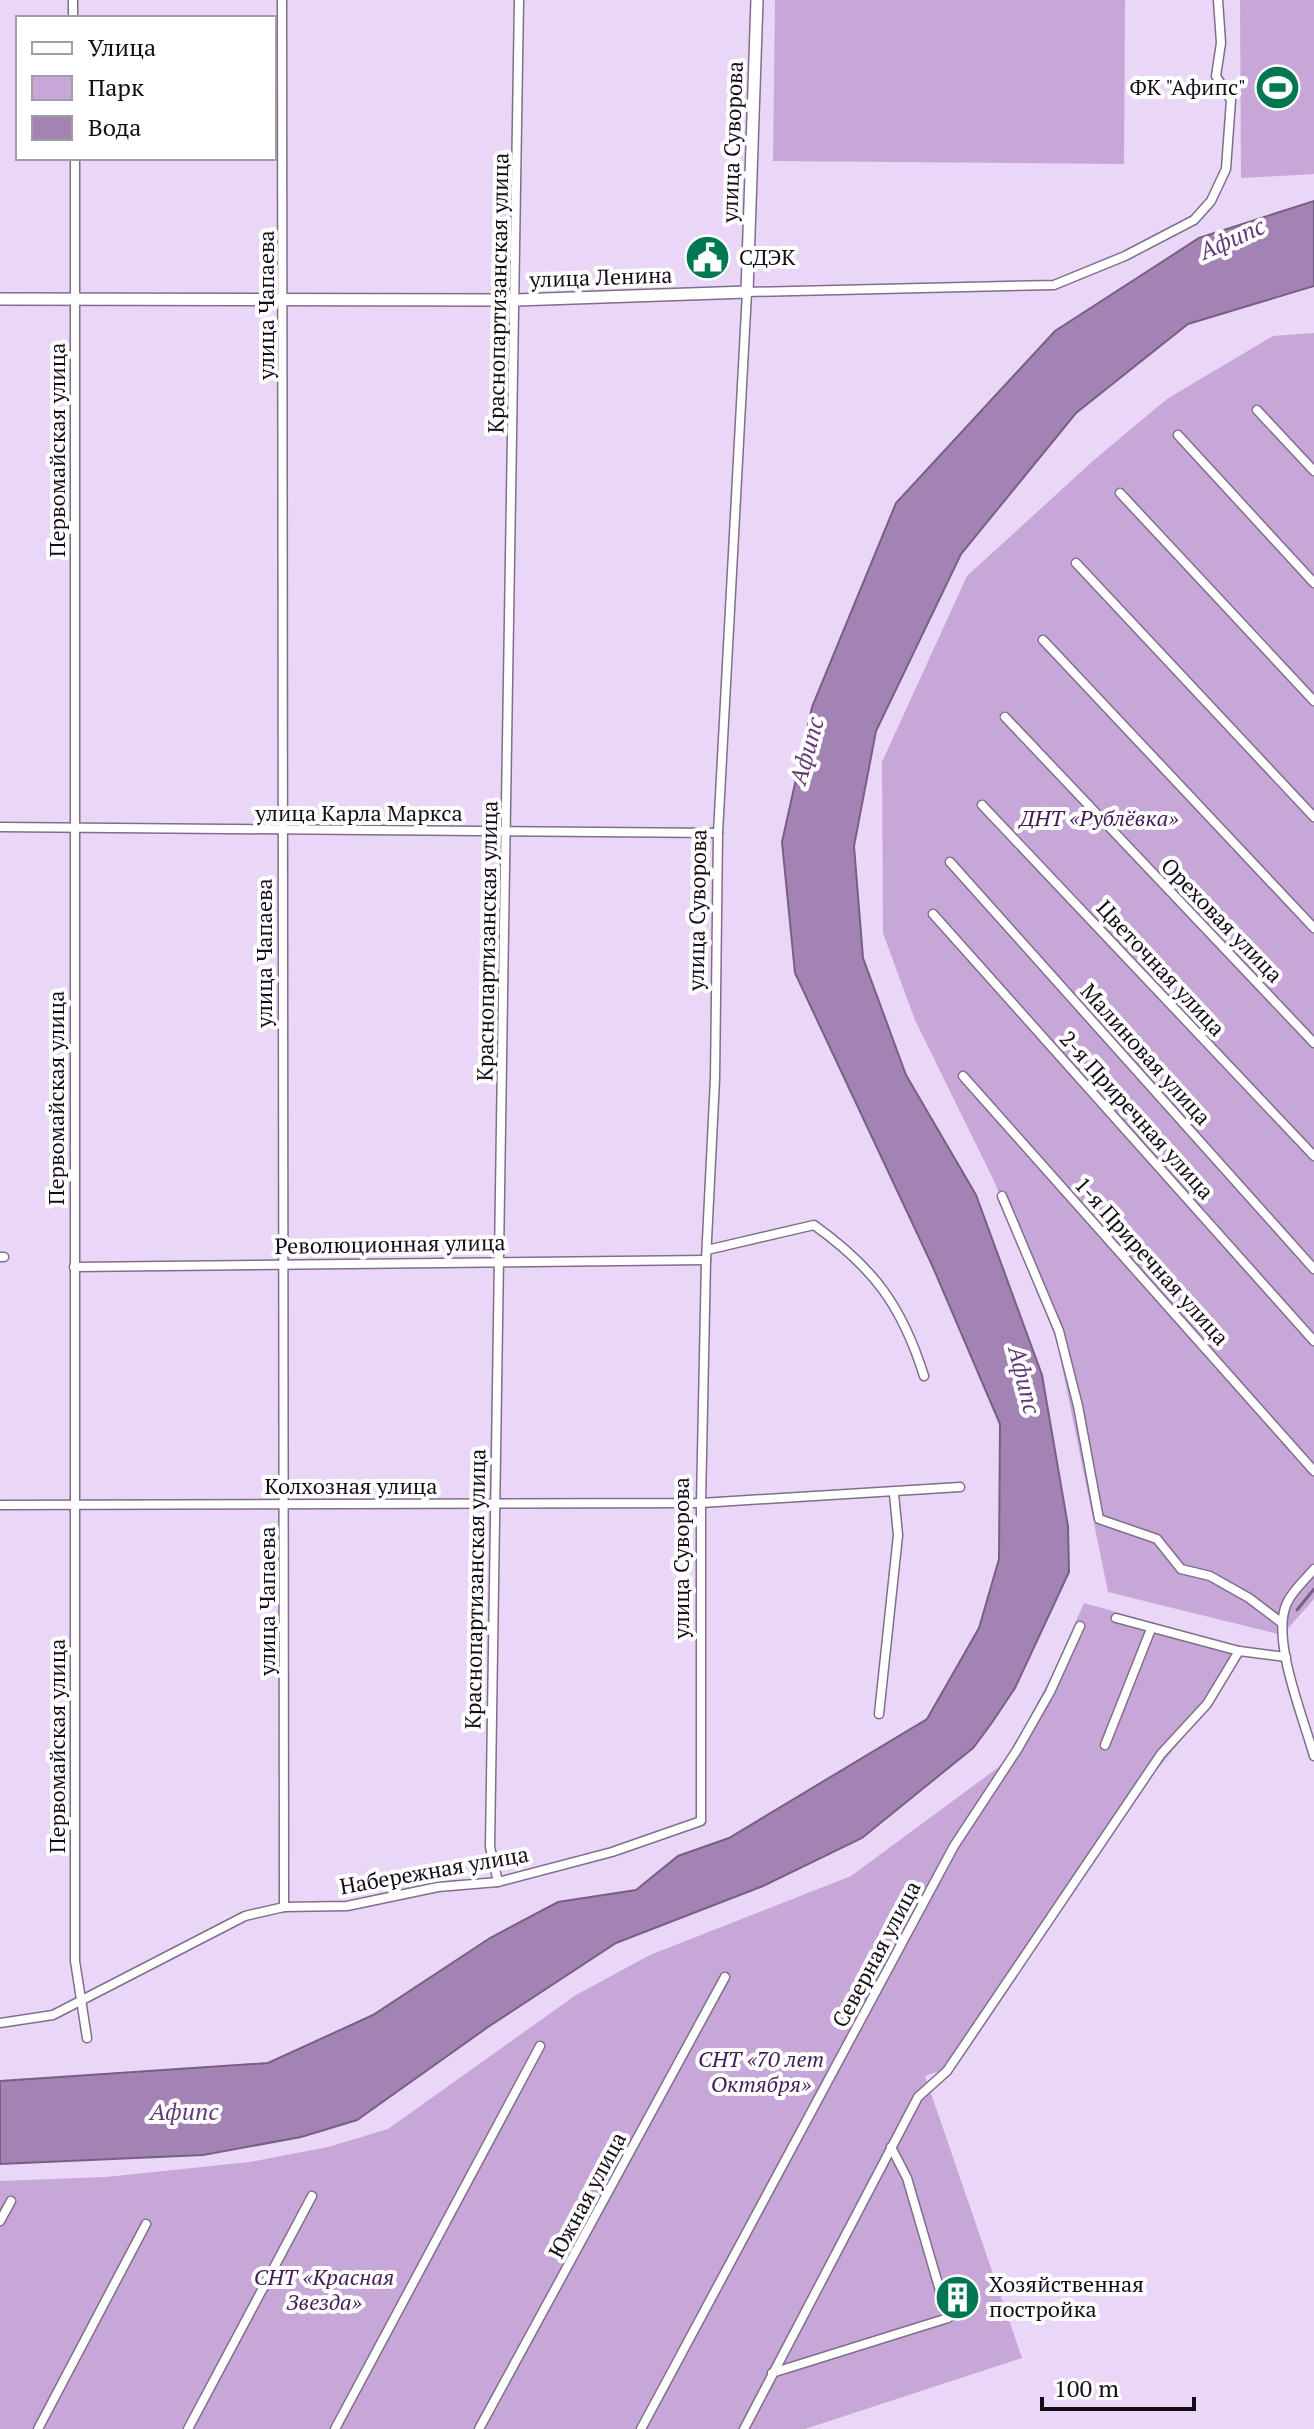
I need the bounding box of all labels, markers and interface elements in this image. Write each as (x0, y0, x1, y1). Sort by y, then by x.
legend (16, 16, 276, 160)
text: Улица (88, 31, 156, 63)
street label: улица Суворова (714, 61, 749, 224)
sports icon: ФК "Афипс" (1253, 63, 1301, 111)
text: Парк (88, 71, 144, 103)
place label: ФК "Афипс" (1129, 72, 1246, 101)
text: Вода (88, 111, 141, 143)
street label: Краснопартизанская улица (481, 152, 514, 434)
water label: Афипс (1192, 209, 1270, 268)
street label: улица Чапаева (251, 230, 280, 381)
public building icon: СДЭК (684, 233, 732, 281)
place label: СДЭК (739, 242, 796, 271)
street label: улица Ленина (528, 260, 673, 294)
street label: Первомайская улица (42, 343, 71, 557)
water label: Афипс (781, 712, 831, 790)
street label: улица Карла Маркса (254, 798, 463, 827)
street label: Краснопартизанская улица (470, 800, 503, 1082)
park label: ДНТ «Рублёвка» (1018, 803, 1178, 832)
street label: улица Суворова (681, 829, 712, 992)
street label: Ореховая улица (1155, 851, 1289, 988)
street label: улица Чапаева (249, 878, 278, 1029)
street label: Цветочная улица (1091, 893, 1232, 1042)
street label: Малиновая улица (1075, 976, 1218, 1131)
street label: Первомайская улица (41, 991, 70, 1205)
street label: 2-я Приречная улица (1054, 1024, 1221, 1205)
street label: 1-я Приречная улица (1069, 1170, 1236, 1351)
street label: Революционная улица (274, 1227, 506, 1260)
water label: Афипс (1001, 1340, 1049, 1418)
street label: Краснопартизанская улица (458, 1448, 491, 1730)
street label: Колхозная улица (265, 1471, 437, 1500)
street label: улица Суворова (666, 1477, 695, 1640)
street label: улица Чапаева (252, 1526, 281, 1677)
street label: Первомайская улица (42, 1639, 71, 1853)
street label: Набережная улица (337, 1839, 531, 1900)
street label: Северная улица (825, 1875, 926, 2032)
park label: СНТ «70 лет Октября» (698, 2044, 824, 2098)
water label: Афипс (148, 2095, 219, 2127)
street label: Южная улица (541, 2127, 632, 2263)
park label: СНТ «Красная Звезда» (254, 2262, 394, 2316)
place label: Хозяйственная постройка (989, 2269, 1144, 2323)
building icon: Хозяйственная постройка (934, 2273, 982, 2321)
scale bar (1042, 2361, 1194, 2411)
text: 100 m (1054, 2372, 1119, 2404)

